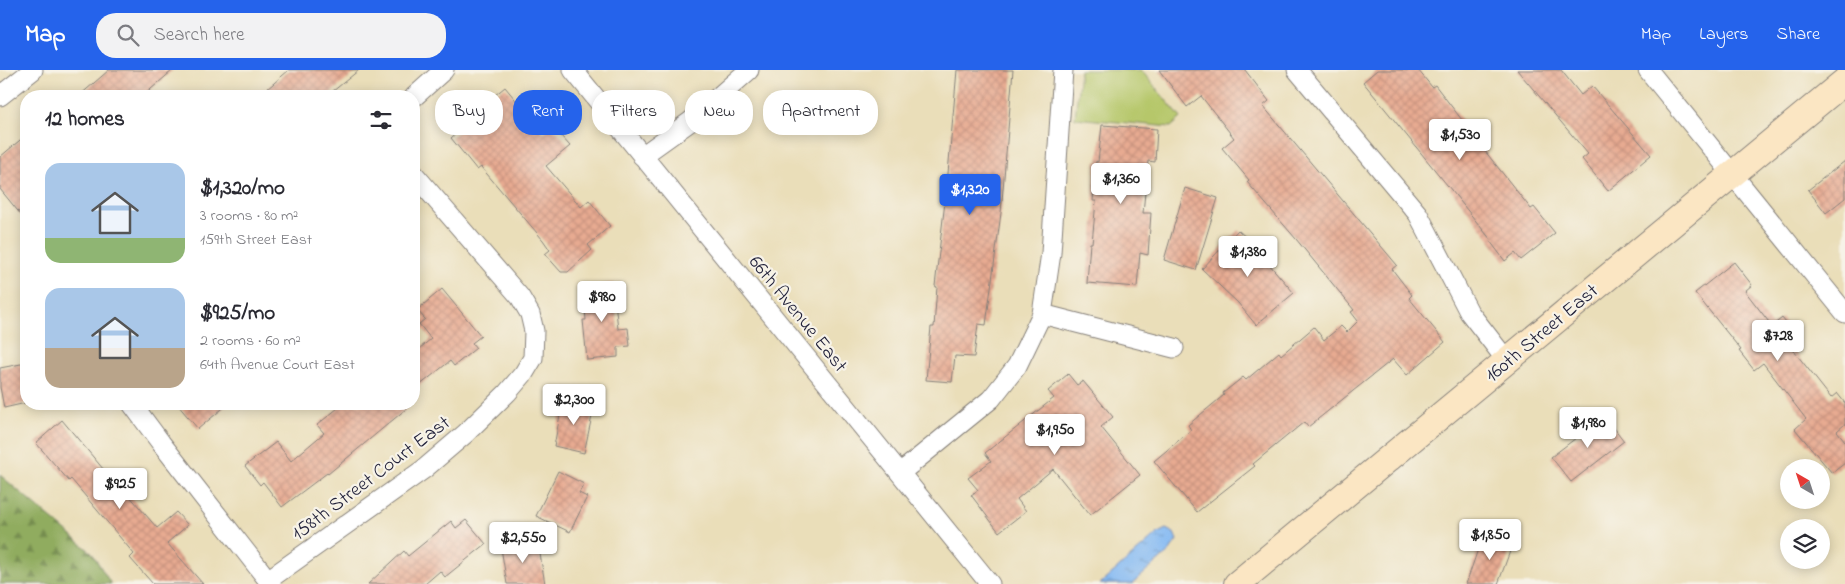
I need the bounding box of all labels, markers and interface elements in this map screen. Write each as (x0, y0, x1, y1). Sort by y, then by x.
search box (96, 13, 446, 58)
text: Map (25, 18, 66, 53)
icon: search (114, 21, 142, 49)
text: Search here (154, 22, 245, 49)
text: Map (1641, 22, 1671, 48)
text: Layers (1699, 22, 1749, 48)
text: Share (1777, 22, 1820, 48)
chip: Buy (435, 90, 503, 135)
chip: Rent (513, 90, 582, 135)
chip: Filters (592, 90, 675, 135)
chip: New (685, 90, 753, 135)
chip: Apartment (763, 90, 878, 135)
text: 12 homes (45, 105, 125, 135)
icon: filters (367, 106, 395, 134)
pin: $1,530 (1419, 118, 1501, 161)
text: $1,530 (1440, 123, 1480, 147)
pin: $1,360 (1080, 162, 1162, 205)
text: $1,360 (1102, 167, 1140, 191)
text: $1,320/mo (200, 174, 285, 204)
pin: $1,320 (929, 174, 1011, 216)
text: $1,320 (951, 178, 990, 202)
icon: home (85, 183, 145, 243)
text: 3 rooms · 80 m² (200, 204, 298, 228)
text: 159th Street East (200, 228, 312, 252)
pin: $1,380 (1207, 236, 1289, 278)
text: $1,380 (1229, 240, 1267, 264)
street label: 66th Avenue East (741, 250, 854, 380)
street label: 160th Street East (1480, 278, 1606, 390)
pin: $980 (572, 280, 632, 323)
text: $980 (588, 285, 616, 309)
text: $925/mo (200, 299, 275, 329)
icon: home (85, 308, 145, 368)
pin: $728 (1748, 320, 1808, 362)
text: $728 (1763, 324, 1793, 348)
text: 2 rooms · 60 m² (200, 329, 301, 353)
text: 64th Avenue Court East (200, 353, 355, 377)
pin: $2,300 (533, 384, 615, 426)
text: $2,300 (554, 388, 594, 412)
pin: $1,980 (1547, 406, 1629, 449)
street label: 158th Street Court East (286, 409, 457, 548)
text: $1,980 (1570, 411, 1606, 435)
pin: $1,950 (1014, 414, 1096, 456)
text: $1,950 (1036, 418, 1074, 442)
north arrow (1780, 459, 1830, 509)
map controls (1780, 459, 1830, 569)
pin: $925 (90, 468, 150, 510)
text: $925 (104, 472, 136, 496)
pin: $1,850 (1449, 518, 1531, 561)
button: layers (1780, 519, 1830, 569)
pin: $2,550 (482, 522, 564, 564)
text: $1,850 (1470, 523, 1510, 547)
text: $2,550 (500, 526, 546, 550)

